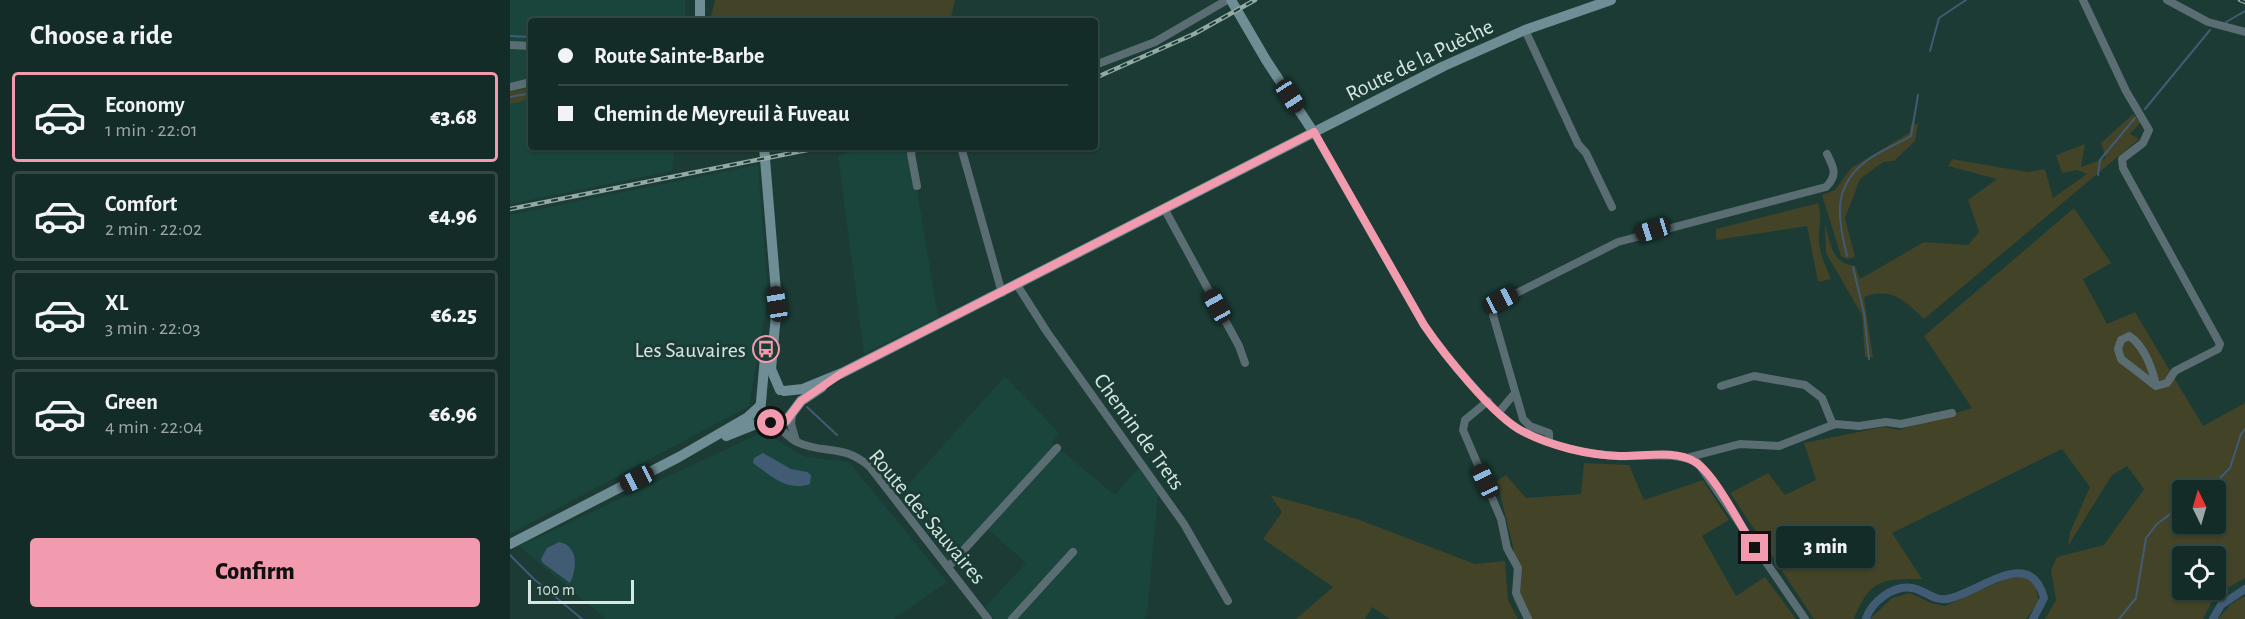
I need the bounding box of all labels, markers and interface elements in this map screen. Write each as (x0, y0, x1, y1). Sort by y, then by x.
street label: Route de la Puèche (1342, 15, 1497, 105)
text: Choose a ride (30, 22, 173, 49)
text: Route Sainte-Barbe (594, 45, 764, 67)
car (1273, 76, 1307, 116)
icon: car (33, 90, 87, 144)
text: Economy (105, 94, 185, 116)
text: Chemin de Meyreuil à Fuveau (594, 103, 850, 125)
text: €3.68 (430, 106, 477, 128)
text: 1 min · 22:01 (105, 120, 198, 140)
icon: car (33, 189, 87, 243)
text: Comfort (105, 193, 177, 215)
text: €4.96 (429, 205, 477, 227)
car (1633, 216, 1673, 244)
text: 2 min · 22:02 (105, 219, 202, 239)
car (1481, 284, 1521, 316)
car (765, 285, 789, 323)
car (1200, 286, 1234, 326)
icon: car (33, 288, 87, 342)
text: XL (105, 292, 128, 314)
text: €6.25 (431, 304, 477, 326)
text: 3 min · 22:03 (105, 318, 200, 338)
bus stop icon: Les Sauvaires (751, 334, 781, 364)
place label: Les Sauvaires (634, 339, 746, 361)
street label: Chemin de Trets (1090, 369, 1189, 494)
icon: car (33, 387, 87, 441)
text: Green (105, 391, 158, 413)
text: €6.96 (430, 403, 477, 425)
route start (757, 409, 784, 436)
text: 4 min · 22:04 (105, 417, 203, 437)
street label: Route des Sauvaires (865, 445, 990, 588)
car (1469, 461, 1501, 501)
car (617, 463, 657, 495)
north arrow (2172, 480, 2226, 534)
map controls (2172, 480, 2226, 600)
callout: 3 min (1776, 527, 1875, 569)
route end (1741, 534, 1768, 561)
text: 3 min (1803, 537, 1848, 557)
button: Confirm (30, 538, 480, 607)
button: locate (2172, 546, 2226, 600)
scale bar (528, 577, 634, 604)
text: 100 m (537, 582, 575, 598)

